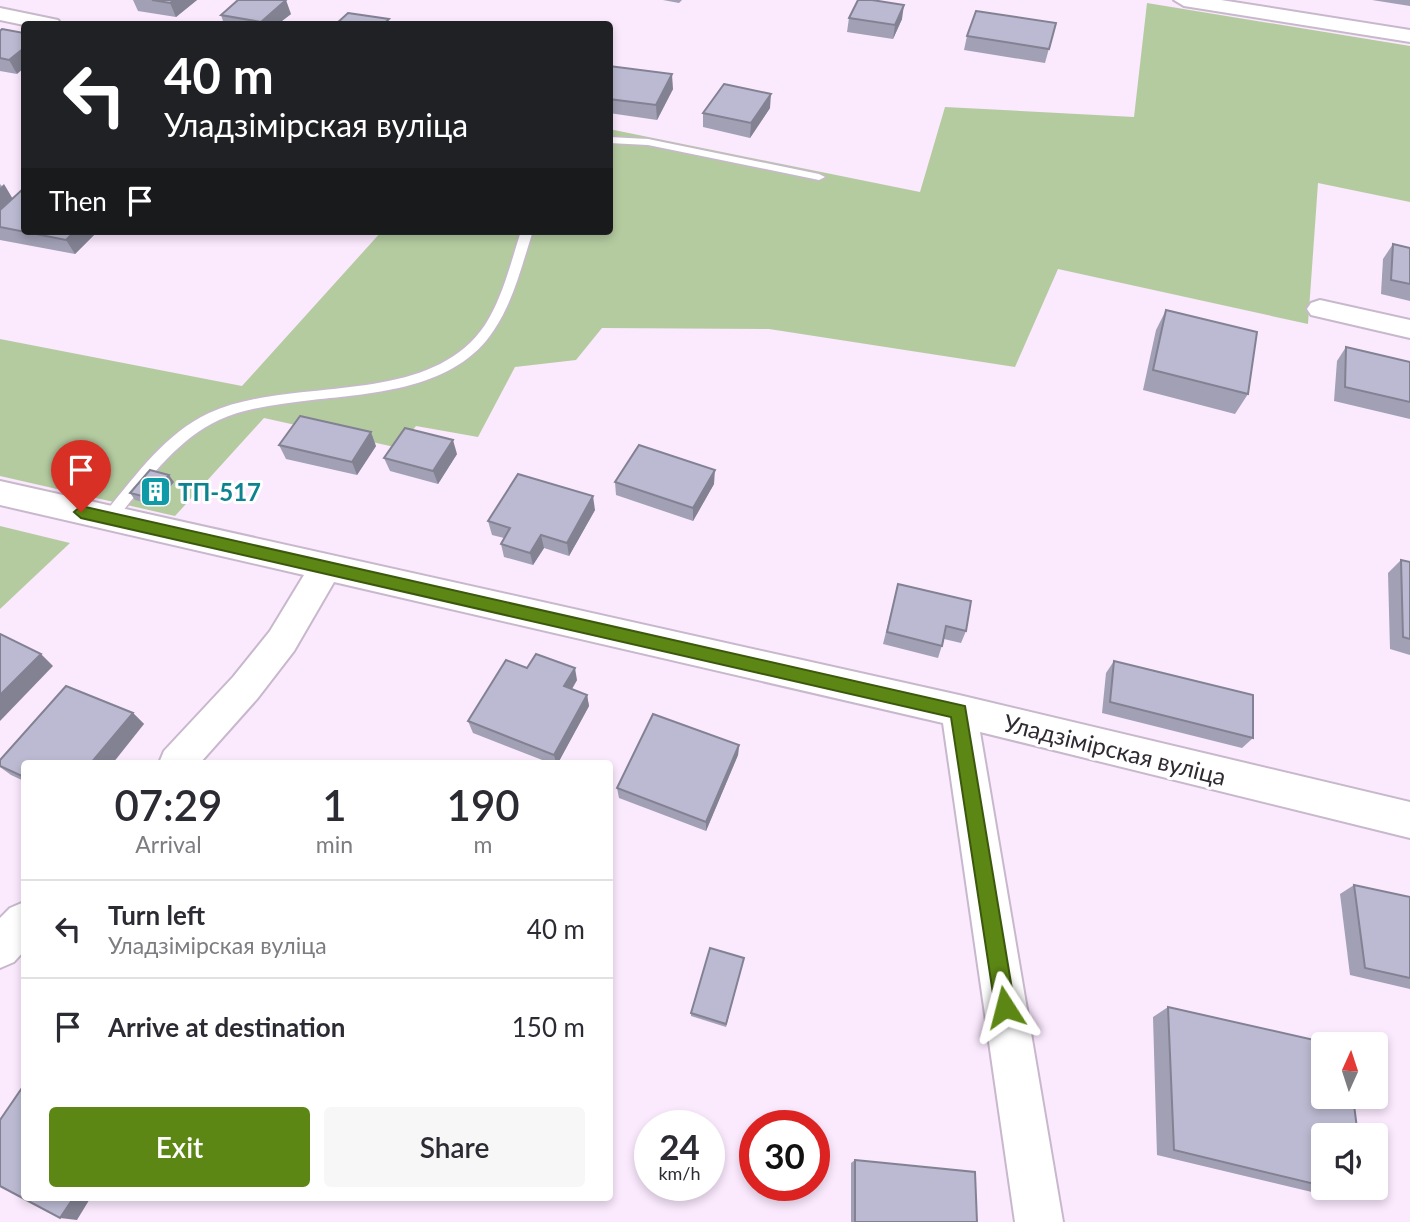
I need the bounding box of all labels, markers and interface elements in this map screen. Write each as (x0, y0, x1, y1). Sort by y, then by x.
text: 40 m (164, 46, 274, 104)
icon: left (49, 49, 140, 140)
text: Уладзімірская вуліца (164, 105, 468, 144)
icon: arrive (121, 182, 159, 220)
text: Then (49, 185, 107, 217)
pin (51, 440, 111, 512)
icon: arrive (62, 451, 100, 489)
building icon: ТП-517 (138, 474, 172, 508)
place label: ТП-517 (178, 477, 261, 506)
street label: Уладзімірская вуліца (1001, 707, 1229, 791)
text: 07:29 (114, 780, 222, 830)
text: 1 (322, 780, 347, 830)
text: 190 (447, 780, 520, 830)
text: Arrival (135, 830, 202, 858)
text: min (316, 830, 353, 858)
text: m (474, 830, 493, 858)
text: Turn left (108, 899, 205, 931)
icon: left (49, 910, 87, 948)
text: 40 m (527, 913, 585, 945)
text: Уладзімірская вуліца (108, 931, 327, 959)
position arrow (968, 970, 1042, 1044)
icon: arrive (49, 1008, 87, 1046)
text: Arrive at destination (108, 1011, 345, 1043)
text: 150 m (512, 1011, 585, 1043)
north arrow (1311, 1032, 1388, 1110)
map controls (1311, 1032, 1388, 1200)
button: Exit (49, 1107, 310, 1187)
button: Share (324, 1107, 585, 1187)
speed limit sign: 30 (739, 1110, 830, 1201)
button: sound (1311, 1123, 1388, 1200)
text: 24 (659, 1125, 700, 1167)
text: km/h (658, 1162, 701, 1184)

